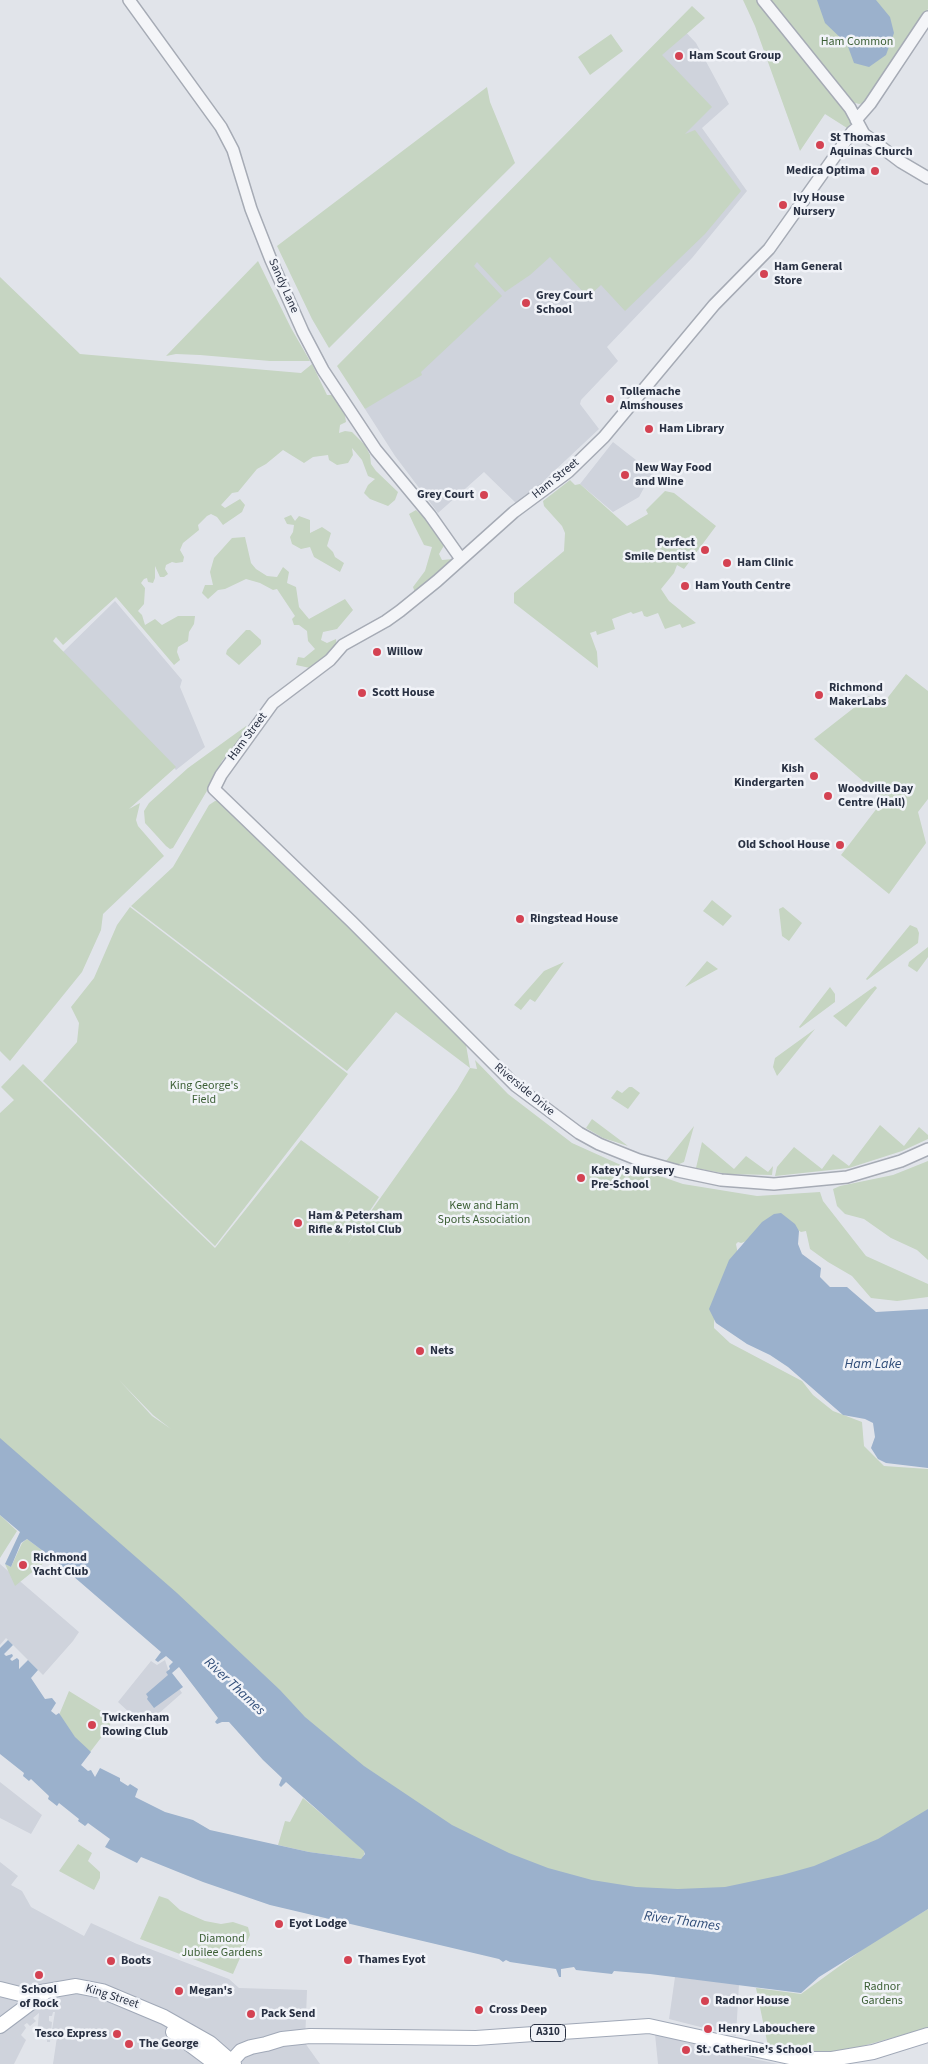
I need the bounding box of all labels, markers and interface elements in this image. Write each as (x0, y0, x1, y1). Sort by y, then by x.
park label: Ham Common (821, 35, 893, 49)
place label: Ham Scout Group (689, 49, 781, 63)
marker: Ham Scout Group (673, 50, 685, 62)
place label: St Thomas Aquinas Church (830, 131, 913, 159)
marker: St Thomas Aquinas Church (814, 139, 826, 151)
place label: Medica Optima (786, 164, 865, 178)
marker: Medica Optima (869, 165, 881, 177)
place label: Ivy House Nursery (793, 191, 845, 219)
marker: Ivy House Nursery (777, 199, 789, 211)
street label: Sandy Lane (265, 257, 301, 315)
place label: Ham General Store (774, 260, 842, 288)
marker: Ham General Store (758, 268, 770, 280)
place label: Grey Court School (536, 289, 593, 317)
marker: Grey Court School (520, 297, 532, 309)
place label: Tollemache Almshouses (620, 385, 683, 413)
marker: Tollemache Almshouses (604, 393, 616, 405)
place label: Ham Library (659, 422, 724, 436)
marker: Ham Library (643, 423, 655, 435)
street label: Ham Street (530, 456, 582, 502)
place label: New Way Food and Wine (635, 461, 712, 489)
marker: New Way Food and Wine (619, 469, 631, 481)
place label: Grey Court (417, 488, 474, 502)
marker: Grey Court (478, 489, 490, 501)
place label: Perfect Smile Dentist (624, 536, 695, 564)
marker: Perfect Smile Dentist (699, 544, 711, 556)
place label: Ham Clinic (737, 556, 794, 570)
marker: Ham Clinic (721, 557, 733, 569)
place label: Ham Youth Centre (695, 579, 791, 593)
marker: Ham Youth Centre (679, 580, 691, 592)
place label: Willow (387, 645, 423, 659)
marker: Willow (371, 646, 383, 658)
place label: Richmond MakerLabs (829, 681, 886, 709)
place label: Scott House (372, 686, 435, 700)
marker: Scott House (356, 687, 368, 699)
marker: Richmond MakerLabs (813, 689, 825, 701)
street label: Ham Street (225, 710, 271, 764)
place label: Kish Kindergarten (734, 762, 804, 790)
marker: Kish Kindergarten (808, 770, 820, 782)
place label: Woodville Day Centre (Hall) (838, 782, 913, 810)
marker: Woodville Day Centre (Hall) (822, 790, 834, 802)
place label: Old School House (738, 838, 830, 852)
marker: Old School House (834, 839, 846, 851)
place label: Ringstead House (530, 912, 618, 926)
marker: Ringstead House (514, 913, 526, 925)
street label: Riverside Drive (491, 1061, 557, 1119)
park label: King George's Field (170, 1079, 238, 1107)
place label: Katey's Nursery Pre-School (591, 1164, 674, 1192)
marker: Katey's Nursery Pre-School (575, 1172, 587, 1184)
park label: Kew and Ham Sports Association (438, 1199, 530, 1227)
place label: Ham & Petersham Rifle & Pistol Club (308, 1209, 403, 1237)
marker: Ham & Petersham Rifle & Pistol Club (292, 1217, 304, 1229)
place label: Nets (430, 1344, 454, 1358)
marker: Nets (414, 1345, 426, 1357)
water label: Ham Lake (844, 1357, 902, 1373)
place label: Richmond Yacht Club (33, 1551, 88, 1579)
marker: Richmond Yacht Club (17, 1559, 29, 1571)
water label: River Thames (200, 1655, 268, 1719)
place label: Twickenham Rowing Club (102, 1711, 169, 1739)
marker: Twickenham Rowing Club (86, 1719, 98, 1731)
water label: River Thames (643, 1908, 721, 1936)
place label: Eyot Lodge (289, 1917, 347, 1931)
marker: Eyot Lodge (273, 1918, 285, 1930)
park label: Diamond Jubilee Gardens (182, 1932, 262, 1960)
place label: Thames Eyot (358, 1953, 426, 1967)
place label: Boots (121, 1954, 151, 1968)
marker: Thames Eyot (342, 1954, 354, 1966)
marker: Boots (105, 1955, 117, 1967)
marker: School of Rock (33, 1969, 45, 1981)
park label: Radnor Gardens (861, 1980, 903, 2008)
street label: King Street (84, 1982, 140, 2012)
place label: School of Rock (19, 1983, 59, 2011)
place label: Megan's (189, 1984, 232, 1998)
marker: Megan's (173, 1985, 185, 1997)
place label: Radnor House (715, 1994, 789, 2008)
marker: Radnor House (699, 1995, 711, 2007)
place label: Cross Deep (489, 2003, 547, 2017)
marker: Cross Deep (473, 2004, 485, 2016)
place label: Pack Send (261, 2007, 315, 2021)
marker: Pack Send (245, 2008, 257, 2020)
place label: Henry Labouchere (718, 2022, 815, 2036)
marker: Henry Labouchere (702, 2023, 714, 2035)
road number: A310 (530, 2025, 566, 2042)
place label: Tesco Express (35, 2027, 107, 2041)
marker: Tesco Express (111, 2028, 123, 2040)
place label: The George (139, 2037, 199, 2051)
marker: The George (123, 2038, 135, 2050)
place label: St. Catherine's School (696, 2043, 812, 2057)
marker: St. Catherine's School (680, 2044, 692, 2056)

